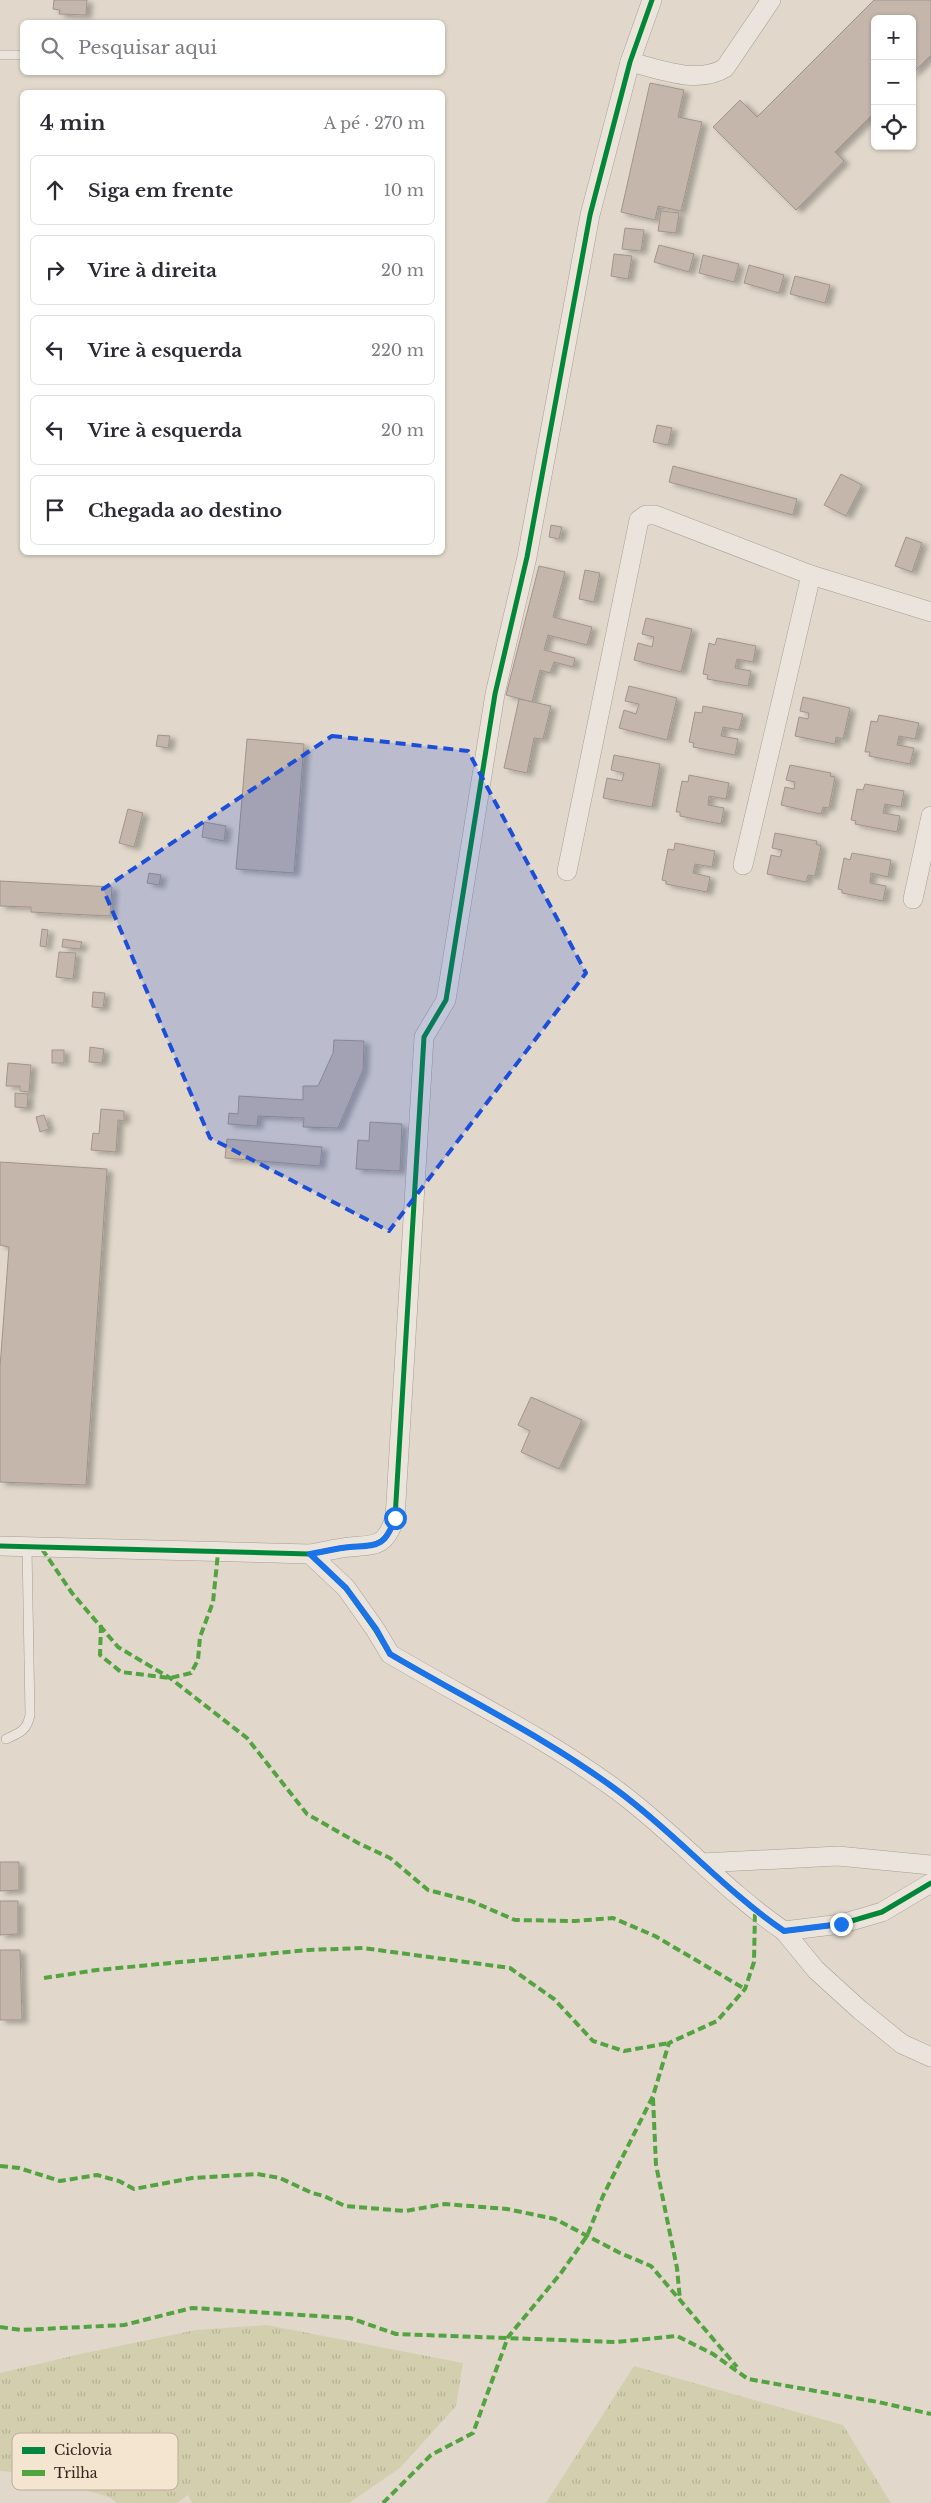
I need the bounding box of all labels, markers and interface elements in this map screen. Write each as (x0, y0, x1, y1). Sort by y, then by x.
map controls (871, 15, 916, 150)
button: + (871, 15, 916, 60)
search box (20, 20, 445, 75)
icon: search (38, 34, 66, 62)
text: Pesquisar aqui (78, 36, 217, 59)
button: − (871, 60, 916, 105)
button: locate (871, 105, 916, 150)
text: 4 min (40, 110, 106, 136)
text: A pé · 270 m (324, 113, 425, 133)
icon: ahead (41, 176, 69, 204)
text: Siga em frente (88, 179, 233, 202)
text: 10 m (384, 180, 424, 200)
icon: right (41, 256, 69, 284)
text: Vire à direita (88, 259, 217, 282)
text: 20 m (381, 260, 424, 280)
icon: left (41, 336, 69, 364)
text: Vire à esquerda (88, 339, 242, 362)
text: 220 m (371, 340, 424, 360)
icon: left (41, 416, 69, 444)
text: Vire à esquerda (88, 419, 242, 442)
text: 20 m (381, 420, 424, 440)
icon: arrive (41, 496, 69, 524)
text: Chegada ao destino (88, 499, 282, 522)
route start (384, 1507, 407, 1530)
route end (830, 1913, 853, 1936)
legend (12, 2433, 178, 2490)
text: Ciclovia (54, 2441, 112, 2459)
text: Trilha (54, 2464, 98, 2482)

